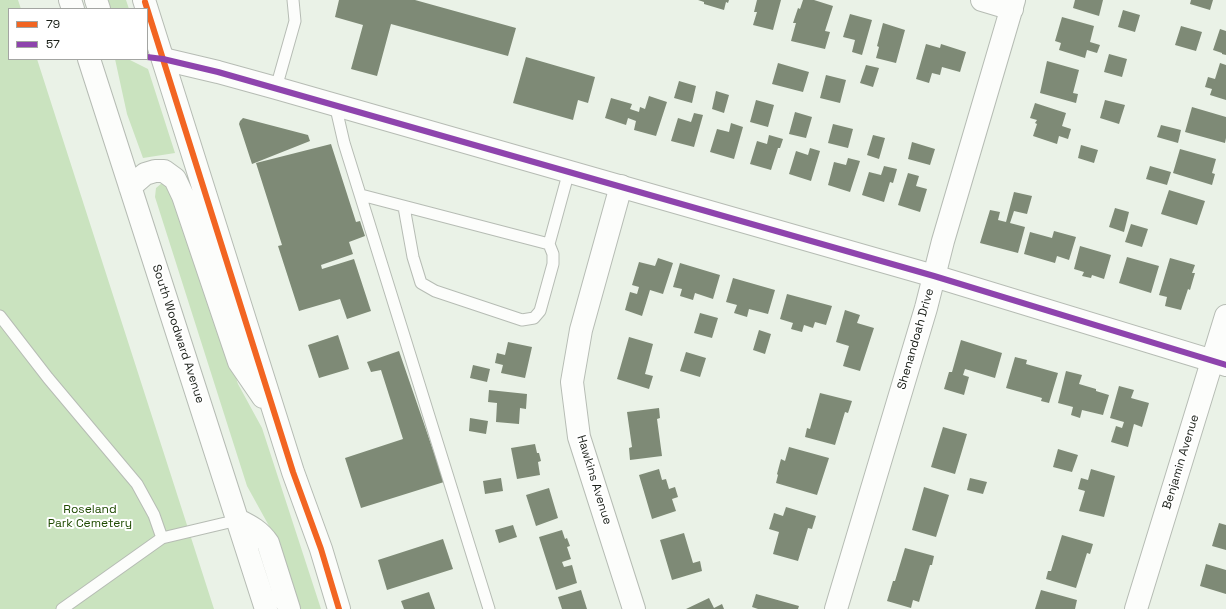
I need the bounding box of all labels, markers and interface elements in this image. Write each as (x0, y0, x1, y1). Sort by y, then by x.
legend (8, 8, 148, 60)
text: 79 (46, 16, 60, 32)
text: 57 (46, 36, 60, 52)
street label: South Woodward Avenue (149, 263, 207, 405)
street label: Shenandoah Drive (895, 287, 937, 391)
street label: Benjamin Avenue (1160, 413, 1202, 511)
street label: Hawkins Avenue (574, 434, 614, 526)
park label: Roseland Park Cemetery (48, 503, 132, 531)

